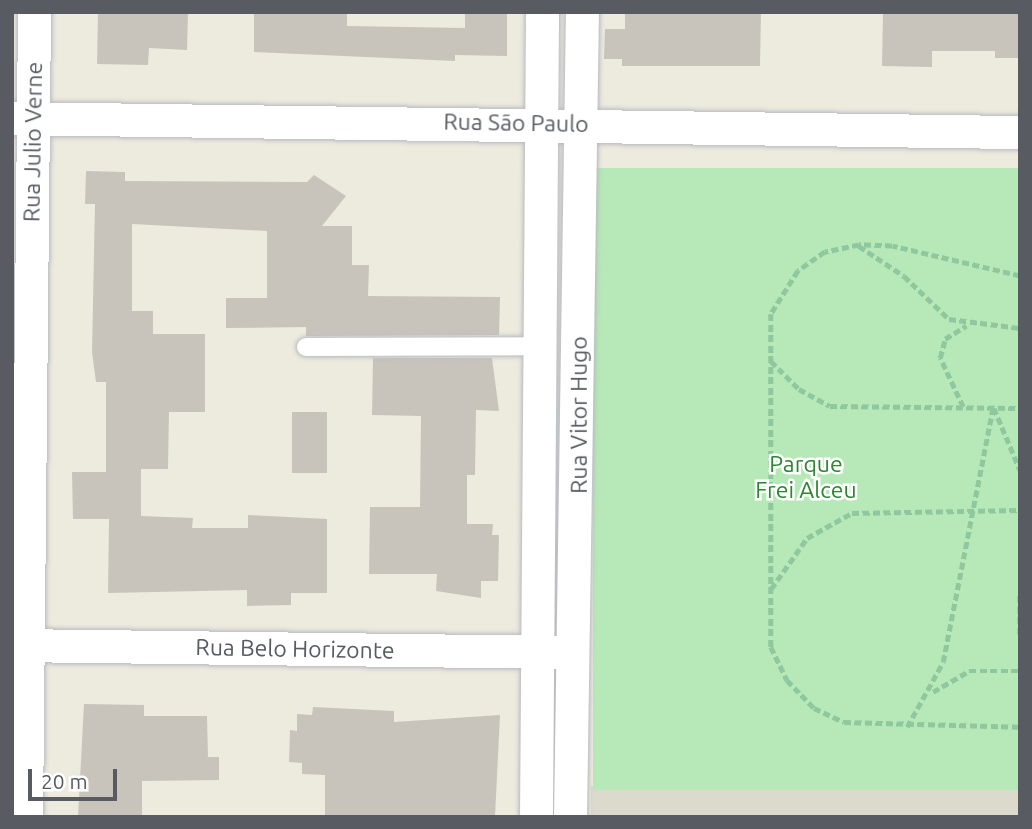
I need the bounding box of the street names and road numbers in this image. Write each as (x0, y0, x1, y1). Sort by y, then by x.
street label: Rua Julio Verne (18, 62, 48, 222)
street label: Rua São Paulo (443, 108, 589, 138)
street label: Rua Vitor Hugo (565, 336, 593, 494)
street label: Rua Belo Horizonte (195, 633, 395, 665)

